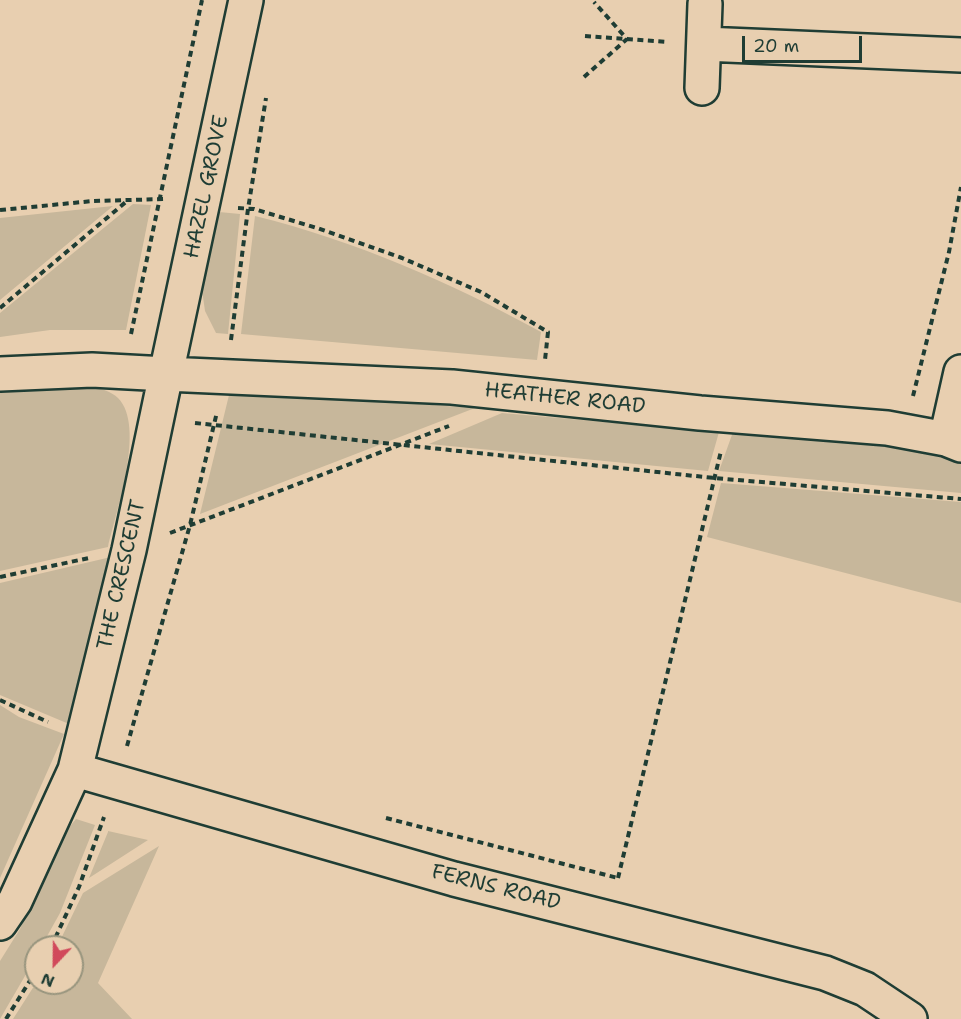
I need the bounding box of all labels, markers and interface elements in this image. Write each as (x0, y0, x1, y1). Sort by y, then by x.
scale bar (745, 24, 865, 62)
text: 20 m (753, 34, 799, 58)
street label: HAZEL GROVE (179, 113, 235, 261)
street label: HEATHER ROAD (483, 378, 647, 420)
street label: THE CRESCENT (93, 498, 151, 652)
street label: FERNS ROAD (429, 860, 563, 916)
north arrow (24, 935, 84, 995)
text: N (38, 968, 58, 992)

